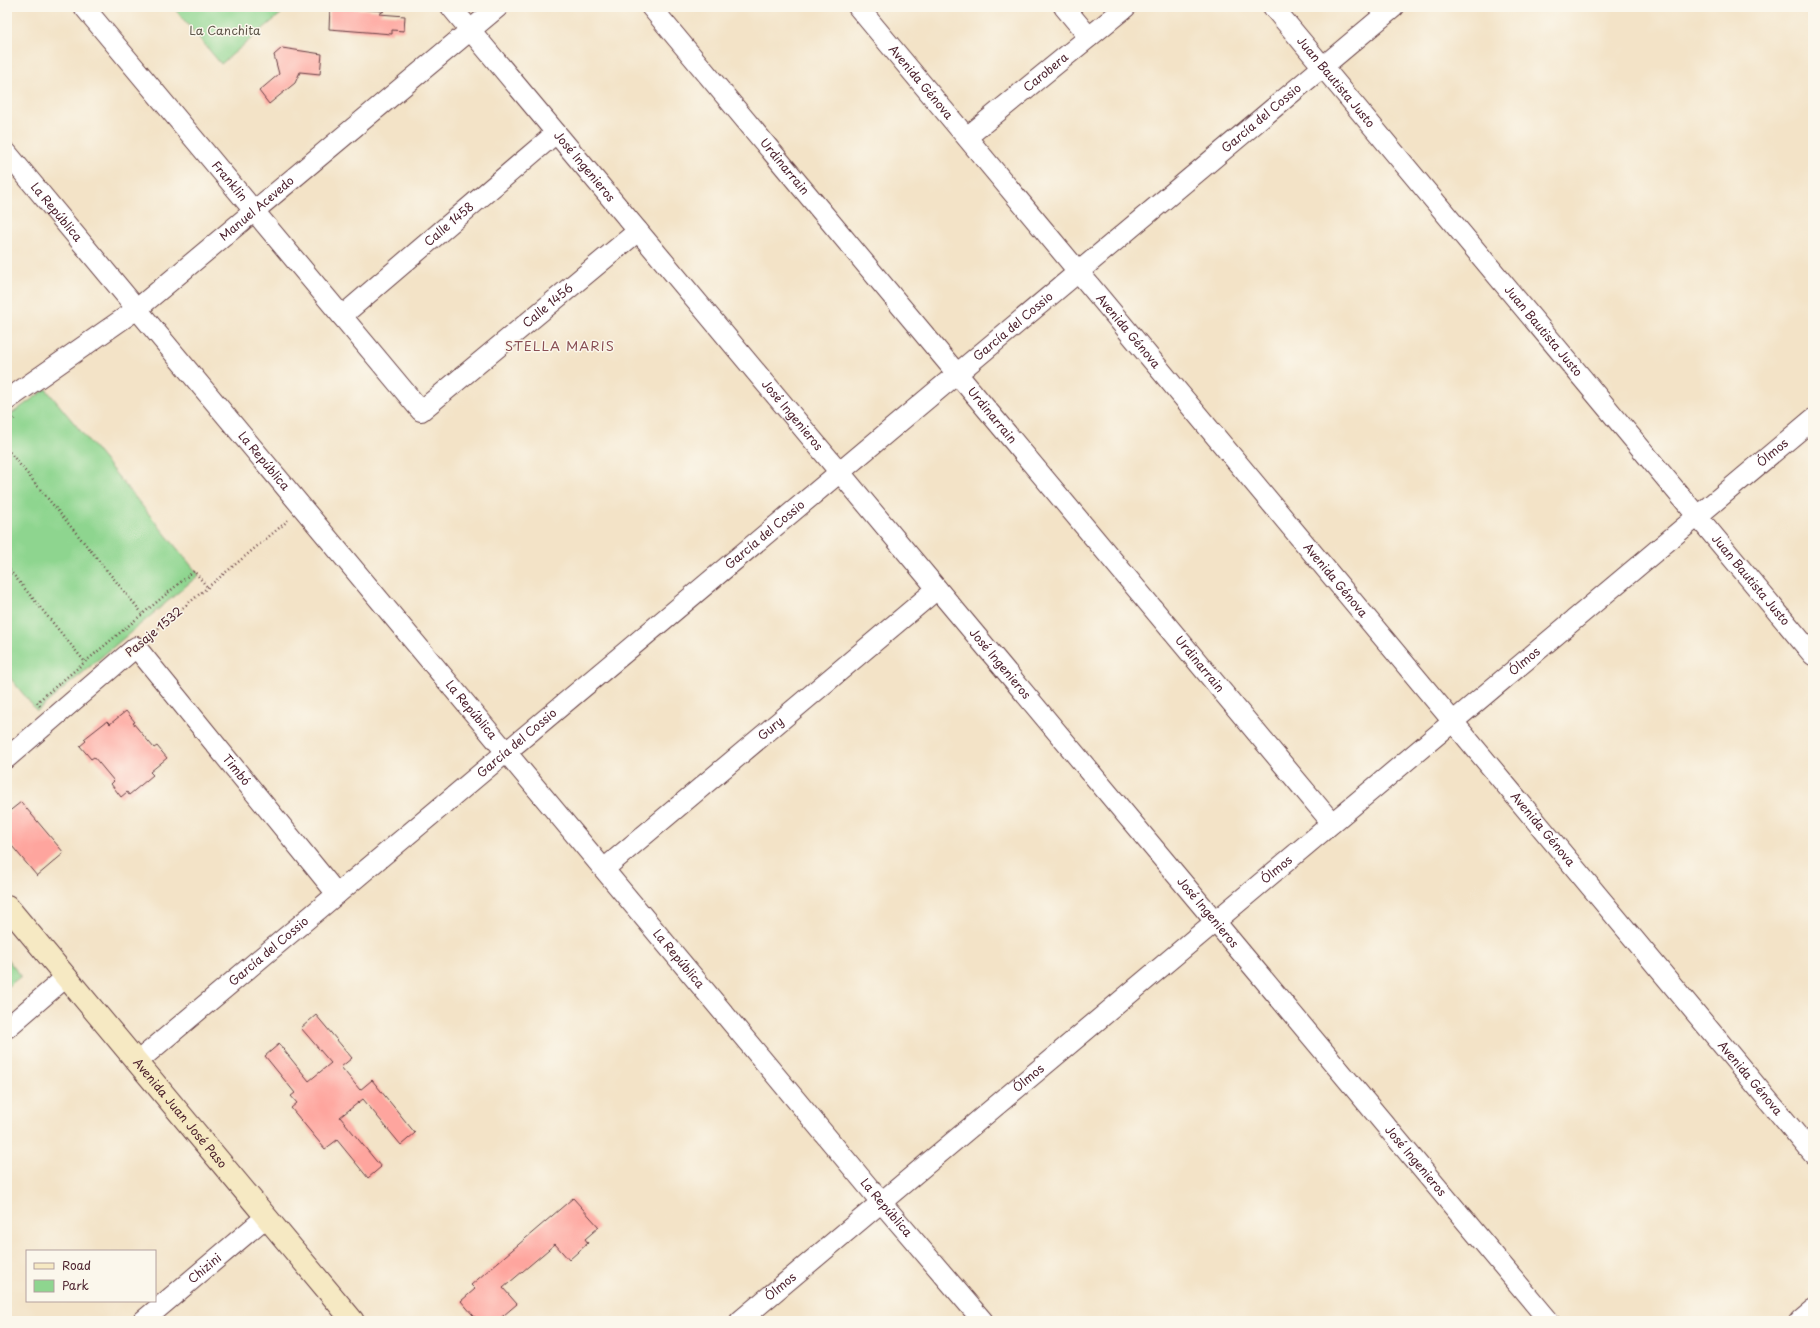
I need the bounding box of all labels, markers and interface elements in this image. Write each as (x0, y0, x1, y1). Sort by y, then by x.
park label: La Canchita (189, 21, 261, 39)
street label: Juan Bautista Justo (1293, 32, 1380, 131)
street label: Avenida Génova (885, 40, 958, 123)
street label: Carobera (1019, 47, 1072, 96)
street label: García del Cossio (1217, 78, 1305, 156)
street label: José Ingenieros (550, 127, 620, 206)
street label: Urdinarrain (756, 134, 814, 198)
street label: Franklin (208, 157, 252, 205)
street label: Manuel Acevedo (215, 171, 298, 245)
street label: La República (27, 178, 87, 245)
street label: Calle 1458 (420, 197, 477, 250)
street label: Calle 1456 (518, 279, 577, 331)
street label: Juan Bautista Justo (1501, 281, 1587, 380)
street label: García del Cossio (969, 287, 1057, 365)
street label: Avenida Génova (1092, 289, 1166, 372)
district label: STELLA MARIS (505, 336, 615, 355)
street label: José Ingenieros (758, 375, 828, 454)
street label: Urdinarrain (964, 383, 1022, 447)
street label: La República (234, 427, 295, 494)
street label: Ólmos (1752, 433, 1792, 471)
street label: García del Cossio (721, 495, 809, 573)
street label: Juan Bautista Justo (1708, 530, 1795, 629)
street label: Avenida Génova (1300, 538, 1373, 621)
street label: Pasaje 1532 (121, 602, 186, 661)
street label: José Ingenieros (966, 624, 1036, 703)
street label: Urdinarrain (1171, 631, 1229, 696)
street label: Ólmos (1504, 642, 1544, 679)
street label: La República (442, 676, 502, 743)
street label: García del Cossio (472, 703, 560, 781)
street label: Gury (753, 712, 787, 744)
street label: Timbó (219, 750, 255, 789)
street label: Avenida Génova (1507, 787, 1580, 870)
street label: Ólmos (1256, 850, 1296, 888)
street label: José Ingenieros (1173, 872, 1244, 952)
street label: García del Cossio (224, 912, 312, 990)
street label: La República (649, 925, 710, 992)
street label: Avenida Génova (1714, 1036, 1788, 1119)
street label: Avenida Juan José Paso (129, 1054, 232, 1172)
street label: Ólmos (1008, 1059, 1048, 1096)
street label: José Ingenieros (1381, 1121, 1451, 1200)
street label: La República (857, 1174, 917, 1241)
street label: Chizini (184, 1248, 225, 1287)
legend (26, 1250, 156, 1302)
text: Road (62, 1256, 91, 1274)
street label: Ólmos (760, 1267, 800, 1305)
text: Park (62, 1276, 89, 1294)

